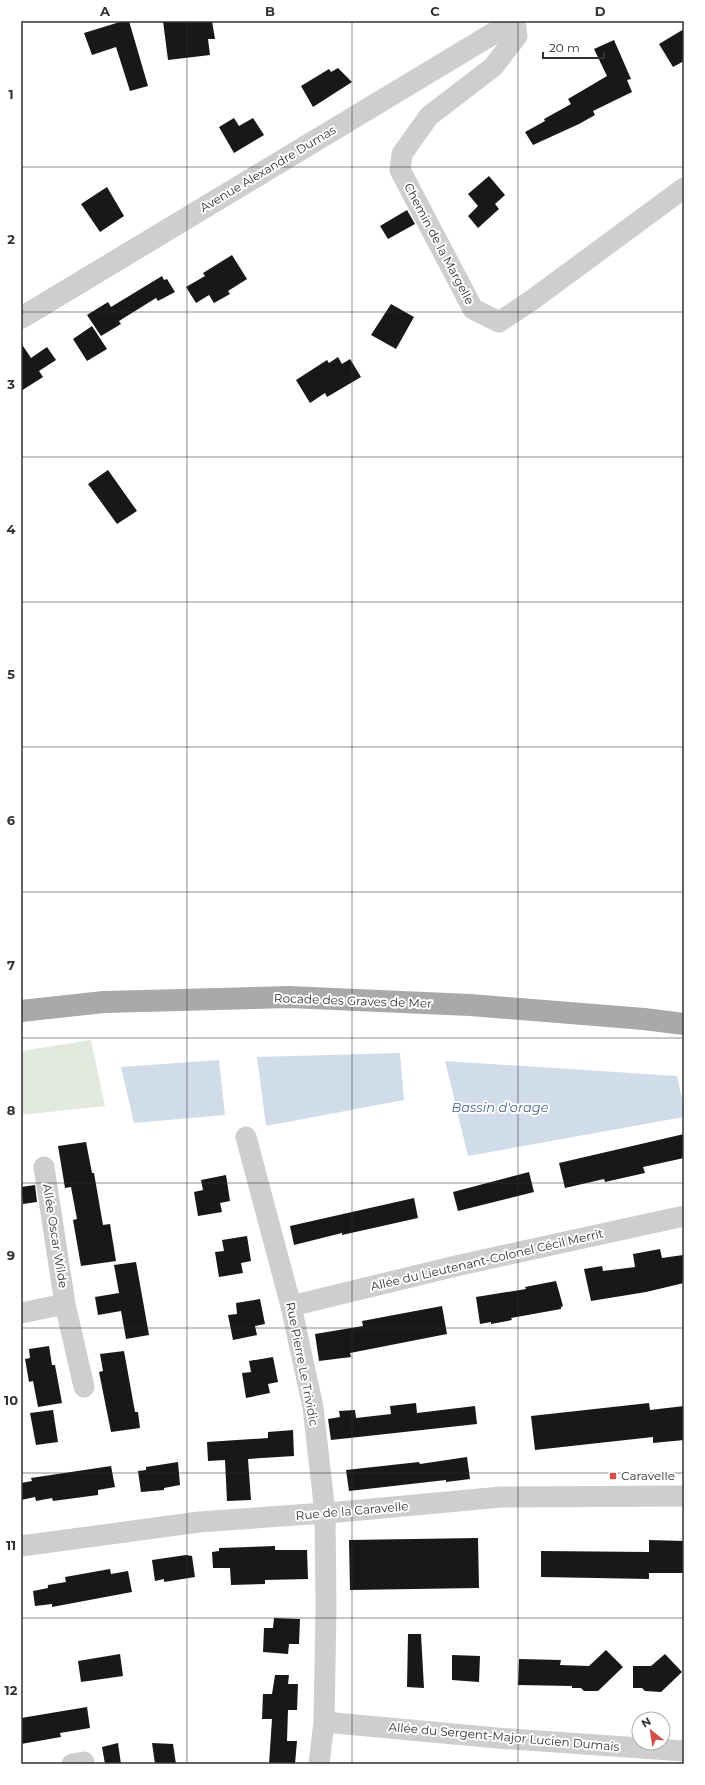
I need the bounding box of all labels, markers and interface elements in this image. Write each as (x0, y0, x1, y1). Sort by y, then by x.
text: A (99, 3, 111, 19)
text: B (265, 3, 275, 19)
text: C (430, 3, 440, 19)
text: D (595, 3, 606, 19)
scale bar (543, 34, 604, 60)
text: 20 m (549, 40, 580, 55)
text: 1 (8, 86, 14, 102)
street label: Avenue Alexandre Dumas (197, 122, 338, 215)
street label: Chemin de la Margelle (401, 180, 478, 307)
text: 2 (7, 231, 15, 247)
text: 3 (6, 376, 15, 392)
text: 4 (7, 521, 16, 537)
text: 5 (7, 666, 15, 682)
text: 6 (7, 812, 16, 828)
text: 7 (7, 957, 15, 973)
street label: Rocade des Graves de Mer (274, 990, 432, 1011)
water label: Bassin d'orage (451, 1099, 549, 1115)
text: 8 (7, 1102, 16, 1118)
street label: Allée Oscar Wilde (40, 1183, 71, 1289)
street label: Allée du Lieutenant-Colonel Cécil Merrit (369, 1225, 605, 1294)
text: 9 (7, 1247, 15, 1263)
street label: Rue Pierre Le Trividic (283, 1301, 322, 1427)
text: 10 (4, 1392, 18, 1408)
place label: Caravelle (621, 1468, 675, 1483)
marker: Caravelle (608, 1471, 618, 1481)
street label: Rue de la Caravelle (295, 1498, 409, 1523)
text: 11 (6, 1537, 16, 1553)
text: 12 (5, 1682, 18, 1698)
north arrow (631, 1711, 671, 1751)
text: N (639, 1714, 653, 1731)
street label: Allée du Sergent-Major Lucien Dumais (388, 1719, 620, 1754)

